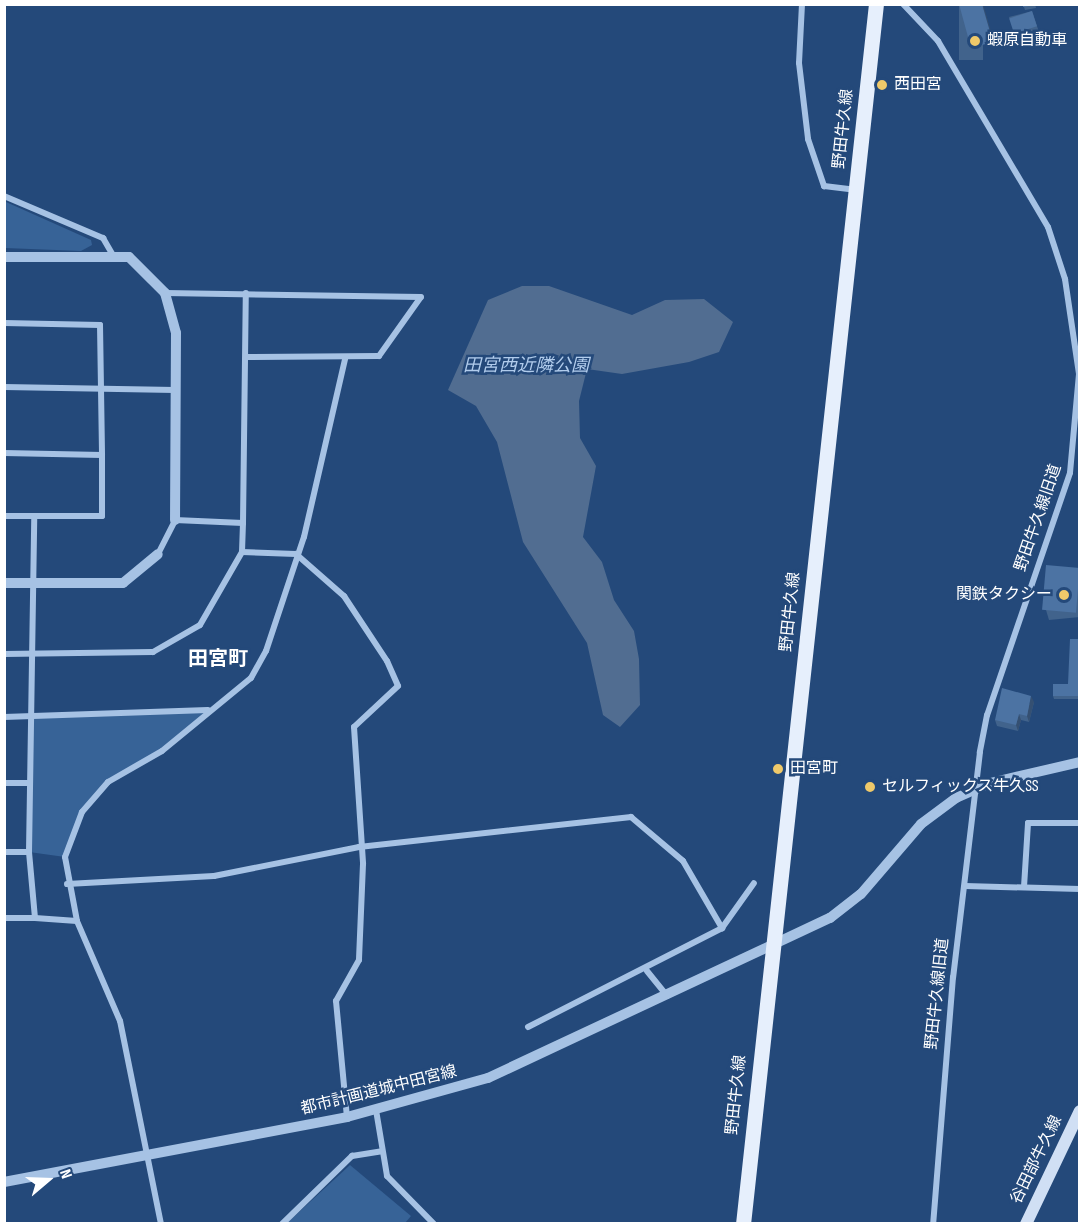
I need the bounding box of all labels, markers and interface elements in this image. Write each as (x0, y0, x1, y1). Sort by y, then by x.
place label: 蝦原自動車 (987, 31, 1067, 51)
marker: 蝦原自動車 (968, 34, 982, 48)
place label: 西田宮 (894, 75, 942, 95)
marker: 西田宮 (875, 78, 889, 92)
street label: 野田牛久線 (830, 88, 858, 170)
water label: 田宮西近隣公園 (463, 355, 589, 377)
street label: 野田牛久線旧道 (1012, 462, 1066, 574)
street label: 野田牛久線 (777, 571, 805, 653)
place label: 関鉄タクシー (956, 585, 1052, 605)
marker: 関鉄タクシー (1057, 588, 1071, 602)
district label: 田宮町 (188, 647, 248, 671)
place label: 田宮町 (790, 759, 838, 779)
marker: 田宮町 (771, 762, 785, 776)
place label: セルフィックス牛久SS (882, 777, 1039, 797)
marker: セルフィックス牛久SS (863, 780, 877, 794)
street label: 野田牛久線旧道 (923, 937, 953, 1051)
street label: 野田牛久線 (723, 1054, 751, 1136)
street label: 都市計画道城中田宮線 (299, 1062, 459, 1120)
street label: 谷田部牛久線 (1007, 1113, 1067, 1207)
north arrow (18, 1150, 78, 1210)
text: N (55, 1167, 76, 1181)

